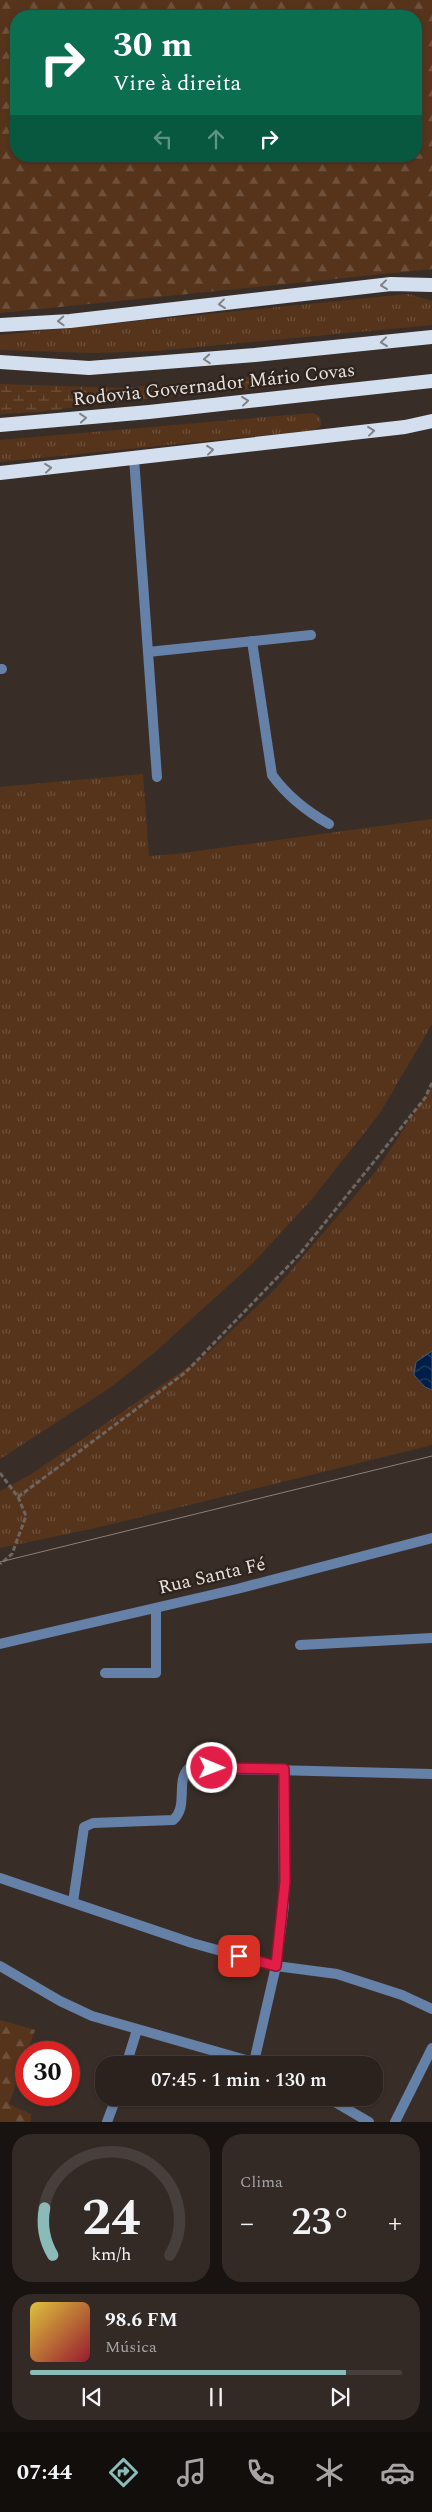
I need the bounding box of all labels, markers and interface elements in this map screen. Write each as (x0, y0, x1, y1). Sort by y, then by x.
text: 30 m (113, 19, 193, 72)
icon: right (30, 30, 95, 95)
text: Vire à direita (113, 67, 241, 100)
icon: left (149, 125, 177, 153)
icon: ahead (202, 125, 230, 153)
icon: right (255, 125, 283, 153)
one-way arrow (379, 279, 387, 290)
one-way arrow (218, 298, 226, 309)
one-way arrow (56, 316, 64, 327)
one-way arrow (379, 336, 387, 347)
one-way arrow (202, 353, 210, 364)
street label: Rodovia Governador Mário Covas (71, 356, 357, 414)
one-way arrow (241, 396, 249, 407)
one-way arrow (80, 413, 88, 424)
one-way arrow (368, 426, 376, 437)
one-way arrow (206, 445, 214, 456)
one-way arrow (45, 463, 53, 474)
street label: Rua Santa Fé (156, 1550, 268, 1602)
position arrow (185, 1741, 237, 1793)
pin (218, 1935, 260, 1977)
icon: arrive (225, 1942, 253, 1970)
speed limit sign: 30 (15, 2041, 80, 2106)
text: 07:45 · 1 min · 130 m (151, 2066, 327, 2095)
text: Clima (240, 2170, 283, 2194)
text: 24 (82, 2179, 140, 2258)
text: 23° (291, 2194, 351, 2252)
text: − (240, 2202, 254, 2245)
text: + (388, 2202, 402, 2245)
text: km/h (91, 2241, 131, 2268)
text: 98.6 FM (105, 2306, 178, 2335)
text: Música (105, 2335, 157, 2359)
icon: previous (78, 2383, 106, 2411)
icon: pause (202, 2383, 230, 2411)
icon: next (326, 2383, 354, 2411)
icon: directions (106, 2455, 141, 2490)
icon: music (174, 2455, 209, 2490)
icon: phone (243, 2455, 278, 2490)
icon: climate (312, 2455, 347, 2490)
icon: car (380, 2455, 415, 2490)
text: 07:44 (17, 2456, 72, 2489)

